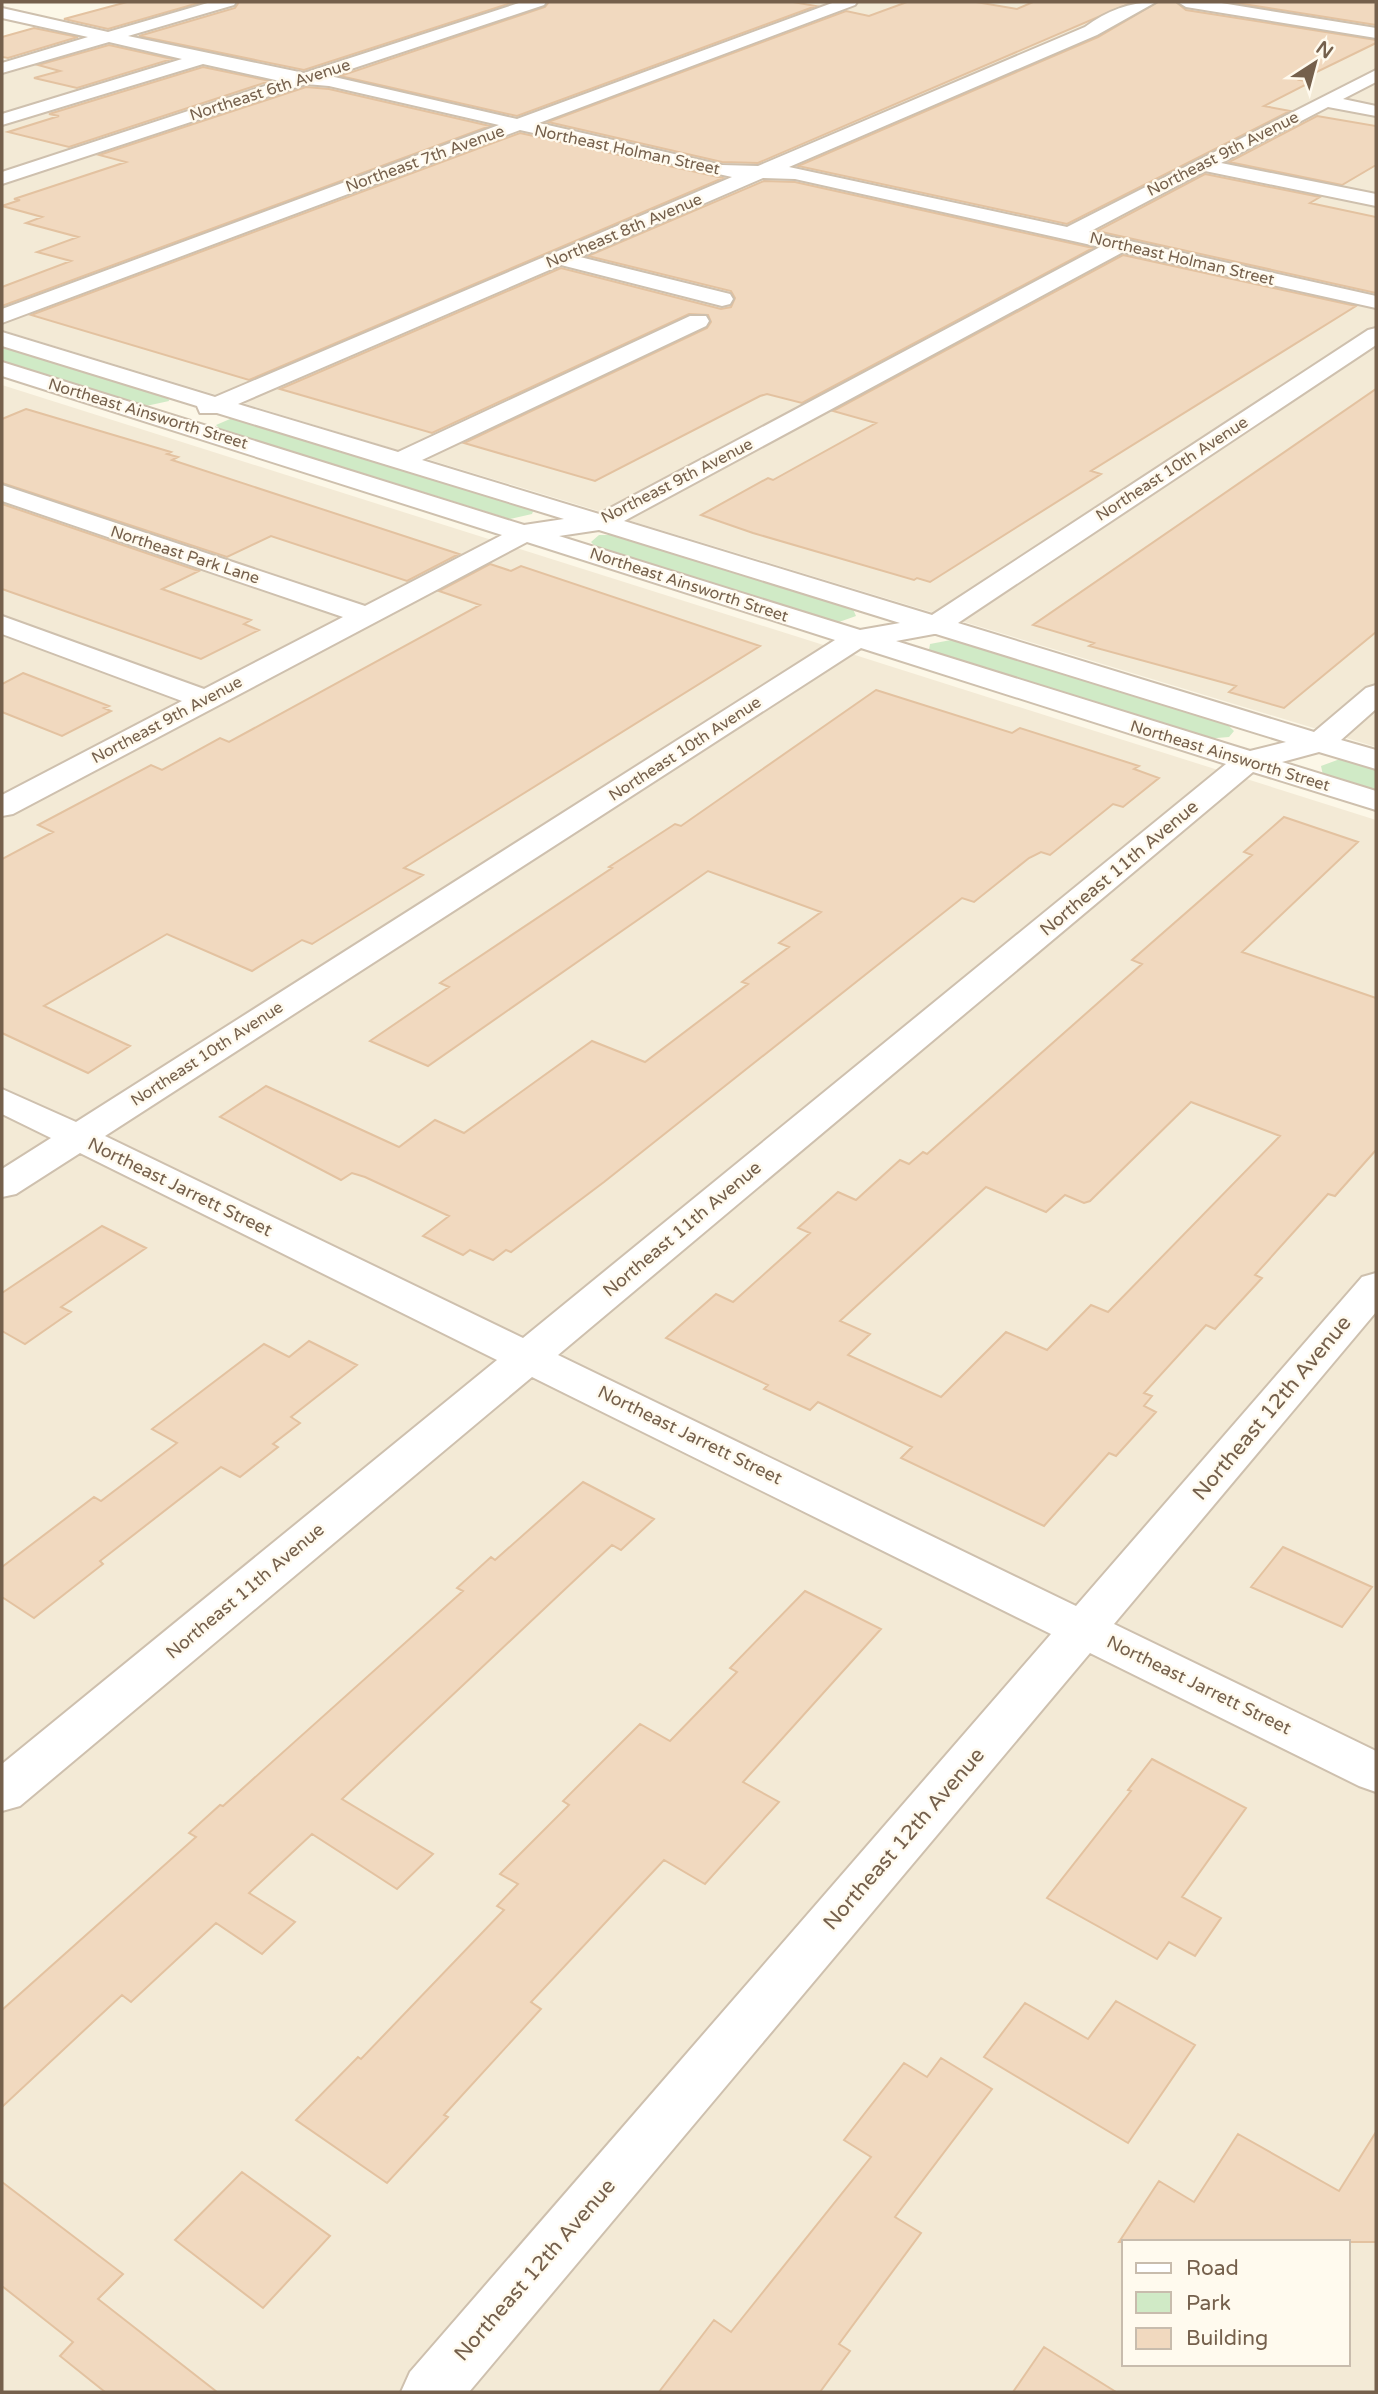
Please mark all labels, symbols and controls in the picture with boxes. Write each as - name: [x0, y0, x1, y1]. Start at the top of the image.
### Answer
- north arrow: [1280, 28, 1350, 98]
- text: N: [1312, 37, 1337, 63]
- street label: Northeast 6th Avenue: [187, 55, 353, 125]
- street label: Northeast 9th Avenue: [1144, 107, 1302, 201]
- street label: Northeast 7th Avenue: [343, 121, 507, 197]
- street label: Northeast Holman Street: [532, 121, 722, 179]
- street label: Northeast 8th Avenue: [543, 189, 705, 273]
- street label: Northeast Holman Street: [1088, 228, 1276, 290]
- street label: Northeast Ainsworth Street: [46, 374, 250, 454]
- street label: Northeast 10th Avenue: [1092, 412, 1252, 526]
- street label: Northeast 9th Avenue: [598, 434, 756, 528]
- street label: Northeast Park Lane: [108, 521, 262, 589]
- street label: Northeast Ainsworth Street: [587, 543, 791, 627]
- street label: Northeast 9th Avenue: [88, 672, 246, 768]
- street label: Northeast 10th Avenue: [605, 692, 765, 806]
- street label: Northeast Ainsworth Street: [1128, 716, 1332, 796]
- street label: Northeast 11th Avenue: [1035, 795, 1203, 941]
- street label: Northeast 10th Avenue: [127, 997, 287, 1111]
- street label: Northeast Jarrett Street: [84, 1133, 276, 1241]
- street label: Northeast 11th Avenue: [598, 1156, 766, 1302]
- street label: Northeast 12th Avenue: [1187, 1311, 1357, 1505]
- street label: Northeast Jarrett Street: [594, 1381, 786, 1489]
- street label: Northeast 11th Avenue: [161, 1518, 329, 1664]
- street label: Northeast Jarrett Street: [1103, 1631, 1295, 1739]
- street label: Northeast 12th Avenue: [818, 1743, 990, 1935]
- street label: Northeast 12th Avenue: [449, 2174, 621, 2366]
- legend: [1122, 2240, 1350, 2366]
- text: Road: [1186, 2256, 1239, 2281]
- text: Park: [1186, 2291, 1231, 2316]
- text: Building: [1186, 2326, 1268, 2351]

